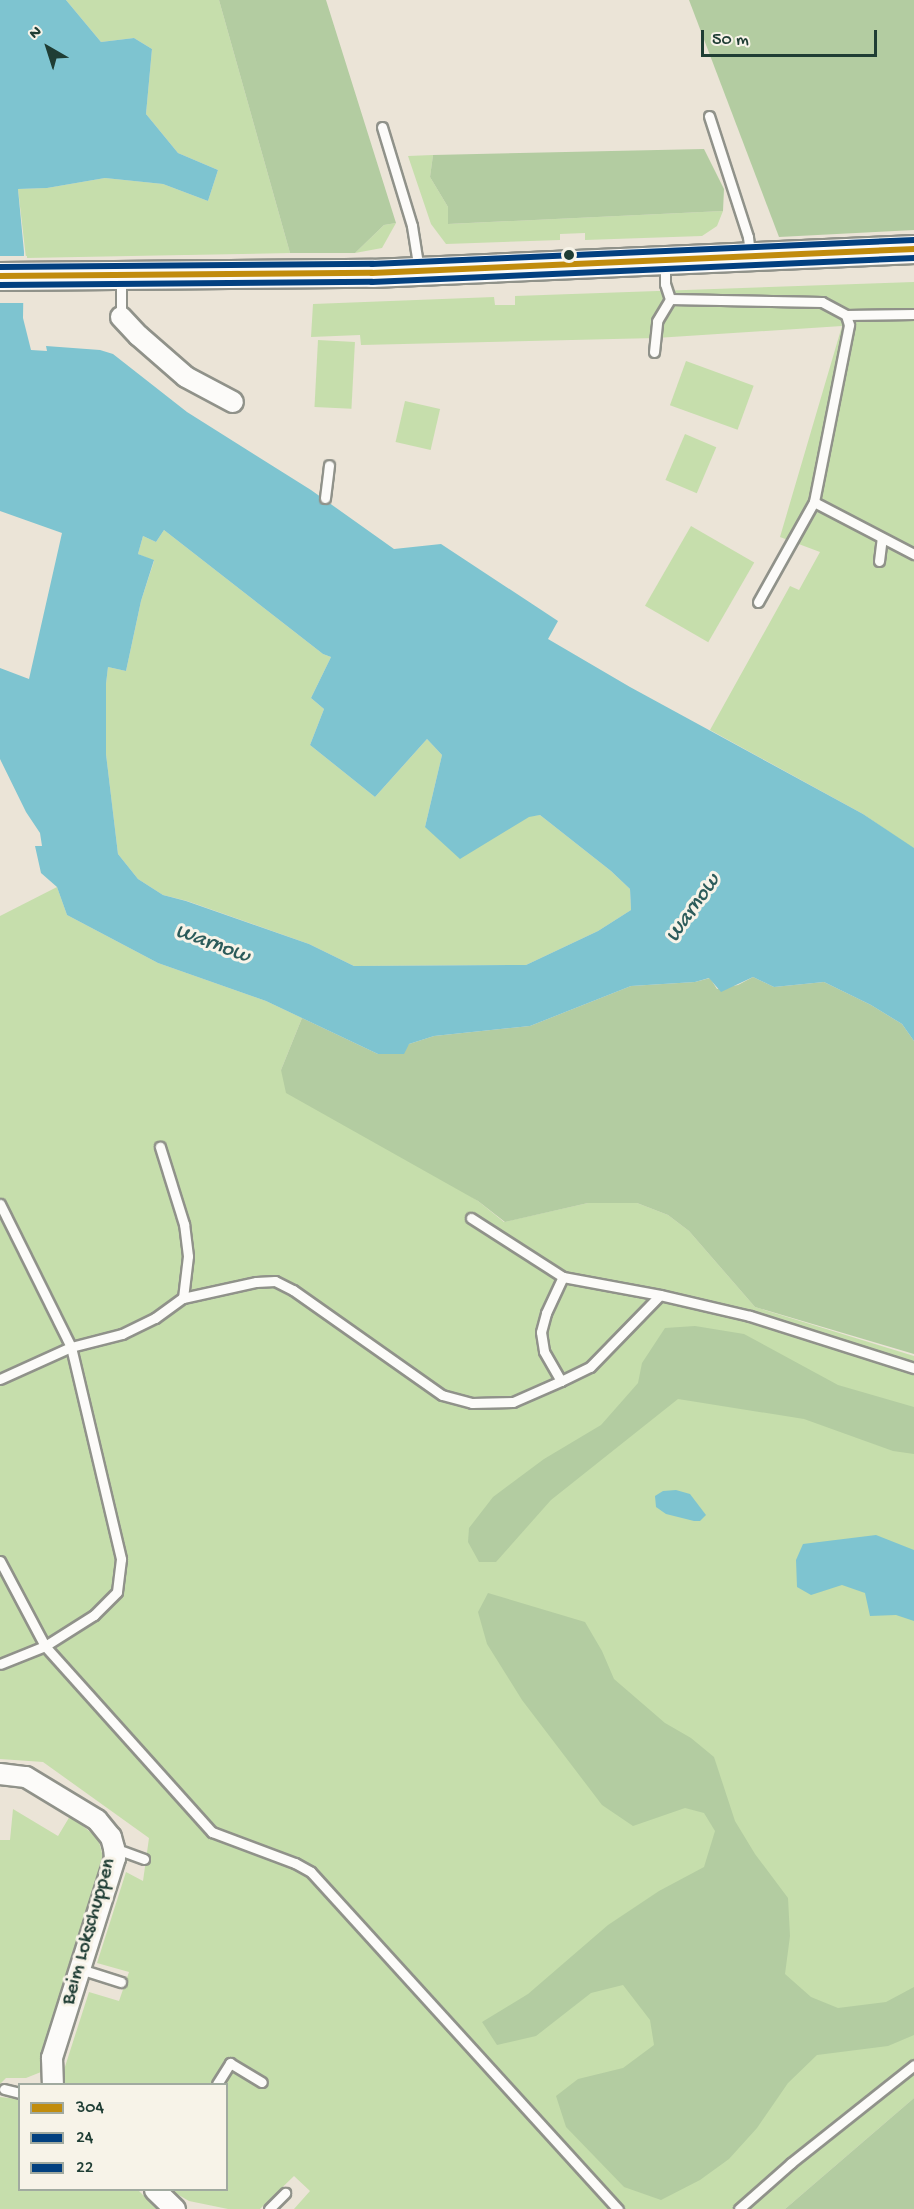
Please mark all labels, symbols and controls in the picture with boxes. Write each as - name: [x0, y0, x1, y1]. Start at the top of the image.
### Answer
- north arrow: [18, 18, 78, 78]
- scale bar: [704, 18, 880, 56]
- text: N: [26, 23, 46, 44]
- text: 50 m: [712, 30, 749, 51]
- unlabelled marker: [563, 249, 575, 261]
- water label: Warnow: [661, 870, 727, 948]
- water label: Warnow: [171, 919, 253, 971]
- street label: Beim Lokschuppen: [57, 1856, 123, 2008]
- legend: [18, 2083, 228, 2191]
- text: 304: [76, 2098, 104, 2119]
- text: 24: [76, 2128, 93, 2149]
- text: 22: [76, 2158, 94, 2179]

